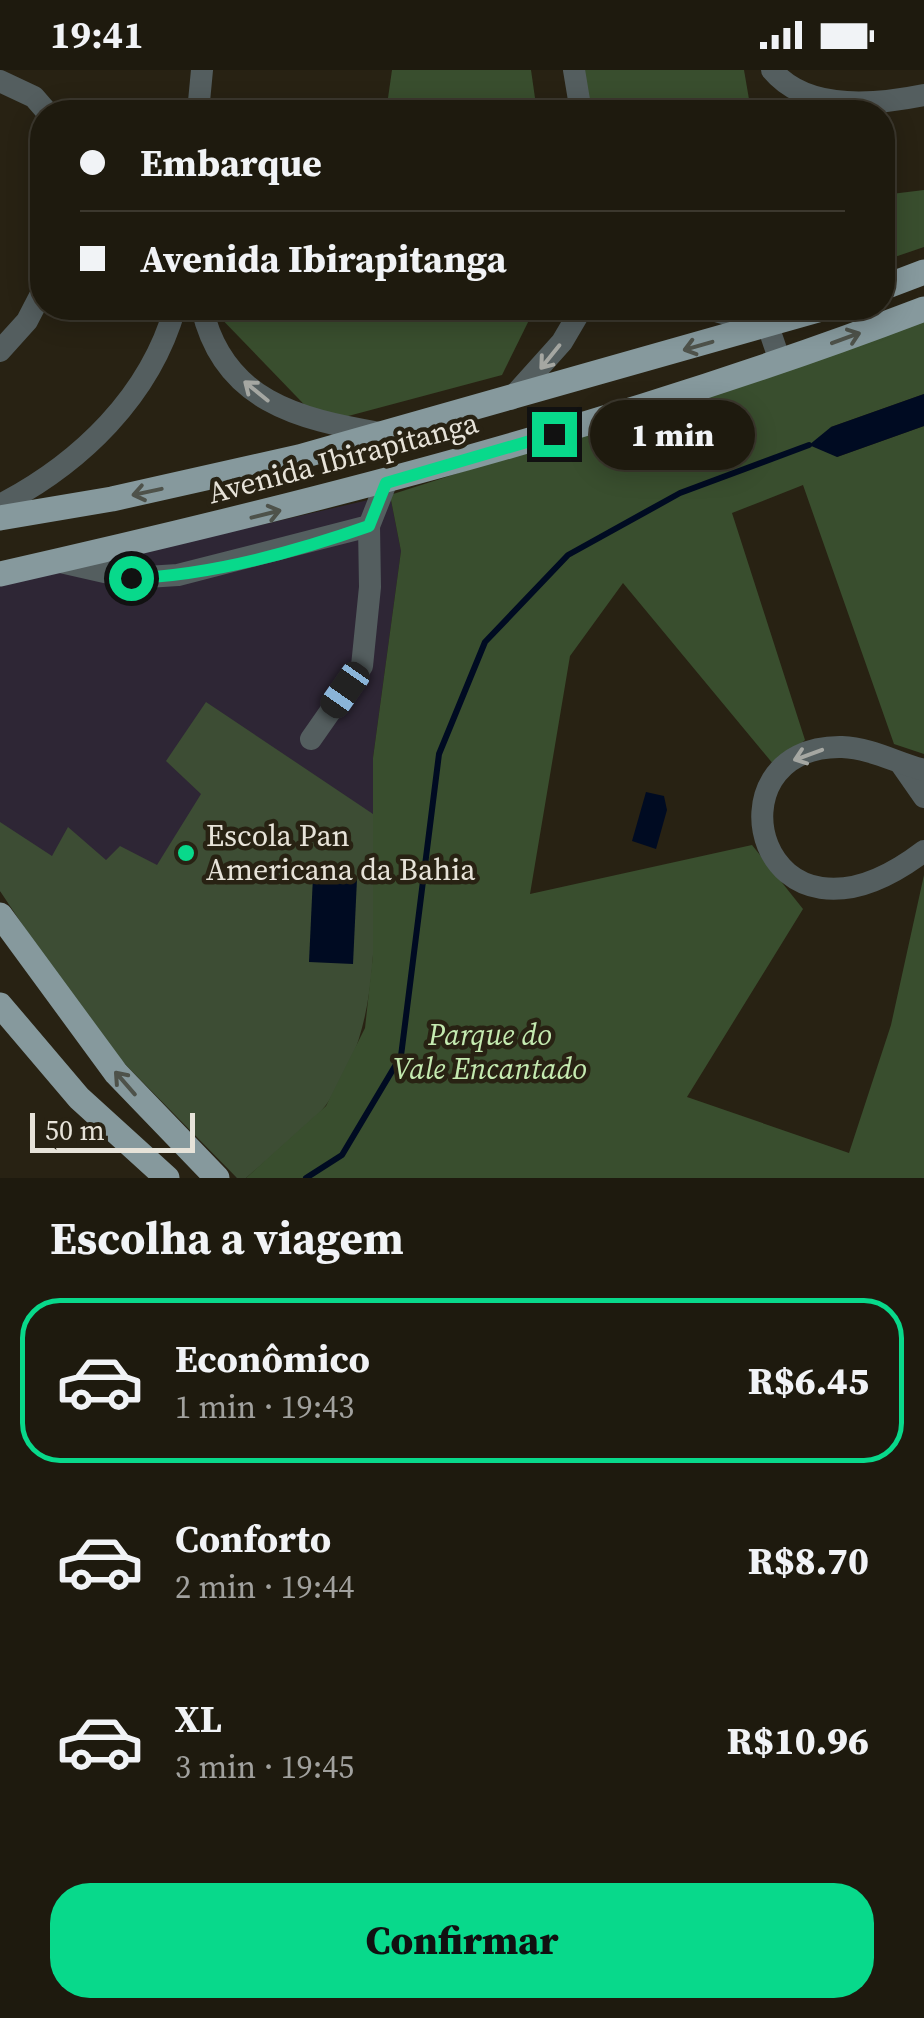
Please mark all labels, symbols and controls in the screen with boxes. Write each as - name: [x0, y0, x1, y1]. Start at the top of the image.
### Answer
- text: 19:41: [50, 9, 144, 61]
- text: Embarque: [140, 137, 322, 189]
- text: Avenida Ibirapitanga: [140, 233, 507, 285]
- one-way arrow: [830, 328, 861, 346]
- one-way arrow: [683, 338, 714, 356]
- one-way arrow: [539, 344, 561, 370]
- one-way arrow: [244, 381, 270, 403]
- callout: 1 min: [589, 399, 754, 469]
- street label: Avenida Ibirapitanga: [203, 402, 483, 513]
- route end: [532, 412, 577, 457]
- text: 1 min: [631, 413, 714, 457]
- one-way arrow: [132, 484, 164, 502]
- one-way arrow: [249, 504, 281, 522]
- route start: [109, 556, 154, 601]
- car: [316, 657, 374, 723]
- one-way arrow: [793, 748, 824, 766]
- place label: Escola Pan Americana da Bahia: [206, 815, 476, 890]
- marker: Escola Pan Americana da Bahia: [175, 842, 197, 864]
- park label: Parque do Vale Encantado: [393, 1014, 587, 1089]
- one-way arrow: [114, 1071, 137, 1096]
- scale bar: [30, 1108, 195, 1152]
- text: 50 m: [45, 1111, 105, 1149]
- text: Escolha a viagem: [50, 1207, 404, 1269]
- text: Econômico: [175, 1333, 370, 1385]
- icon: car: [55, 1336, 145, 1426]
- text: R$6.45: [748, 1355, 869, 1407]
- text: 1 min · 19:43: [175, 1385, 354, 1429]
- text: Conforto: [175, 1513, 331, 1565]
- icon: car: [55, 1516, 145, 1606]
- text: R$8.70: [748, 1535, 869, 1587]
- text: 2 min · 19:44: [175, 1565, 354, 1609]
- text: XL: [175, 1693, 222, 1745]
- icon: car: [55, 1696, 145, 1786]
- text: R$10.96: [727, 1715, 869, 1767]
- text: 3 min · 19:45: [175, 1745, 354, 1789]
- button: Confirmar: [50, 1883, 874, 1998]

